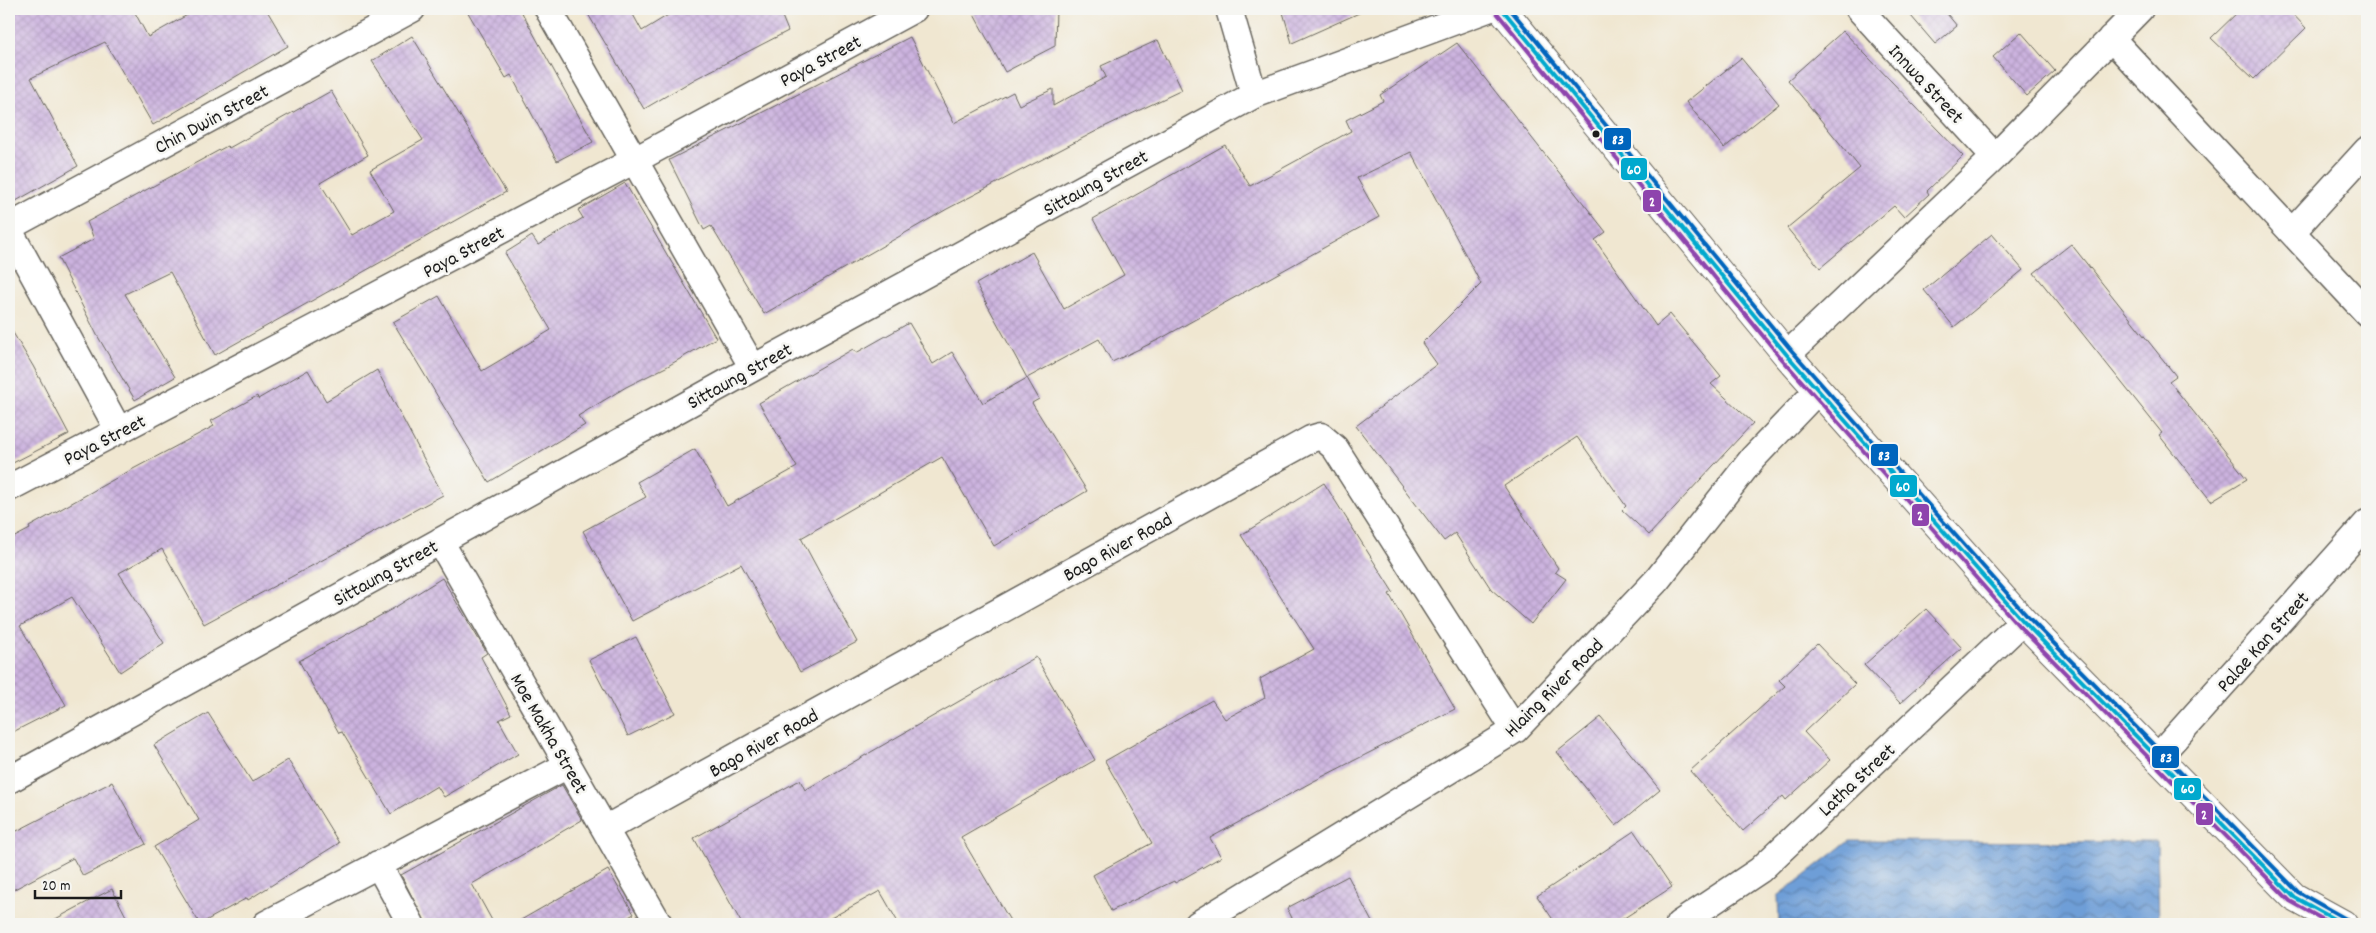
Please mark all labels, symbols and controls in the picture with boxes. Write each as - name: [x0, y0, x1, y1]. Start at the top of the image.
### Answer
- street label: Paya Street: [775, 29, 867, 96]
- street label: Innwa Street: [1880, 39, 1969, 131]
- street label: Chin Dwin Street: [150, 79, 275, 163]
- line badge: 83: [1603, 127, 1632, 151]
- unlabelled marker: [1591, 129, 1601, 139]
- text: 83: [1612, 131, 1624, 151]
- street label: Sittaung Street: [1039, 144, 1154, 225]
- line badge: 60: [1620, 157, 1648, 181]
- text: 60: [1627, 161, 1641, 181]
- line badge: 2: [1642, 189, 1662, 213]
- text: 2: [1649, 193, 1655, 213]
- street label: Paya Street: [418, 220, 510, 287]
- street label: Sittaung Street: [683, 337, 798, 418]
- street label: Paya Street: [59, 409, 151, 474]
- line badge: 83: [1870, 443, 1899, 467]
- text: 83: [1878, 447, 1890, 467]
- line badge: 60: [1889, 474, 1918, 498]
- text: 60: [1896, 478, 1910, 498]
- line badge: 2: [1911, 503, 1930, 527]
- street label: Bago River Road: [1059, 507, 1178, 590]
- text: 2: [1917, 507, 1923, 527]
- street label: Sittaung Street: [329, 534, 444, 615]
- street label: Palae Kan Street: [2211, 586, 2317, 700]
- street label: Hlaing River Road: [1499, 633, 1611, 745]
- street label: Moe Makha Street: [502, 669, 593, 800]
- street label: Bago River Road: [705, 703, 824, 786]
- street label: Latha Street: [1813, 738, 1903, 824]
- line badge: 83: [2151, 745, 2180, 769]
- text: 83: [2160, 749, 2172, 769]
- line badge: 60: [2173, 777, 2202, 801]
- text: 60: [2181, 780, 2195, 800]
- line badge: 2: [2195, 802, 2214, 826]
- text: 2: [2201, 806, 2207, 826]
- scale bar: [35, 868, 121, 900]
- text: 20 m: [42, 876, 70, 898]

